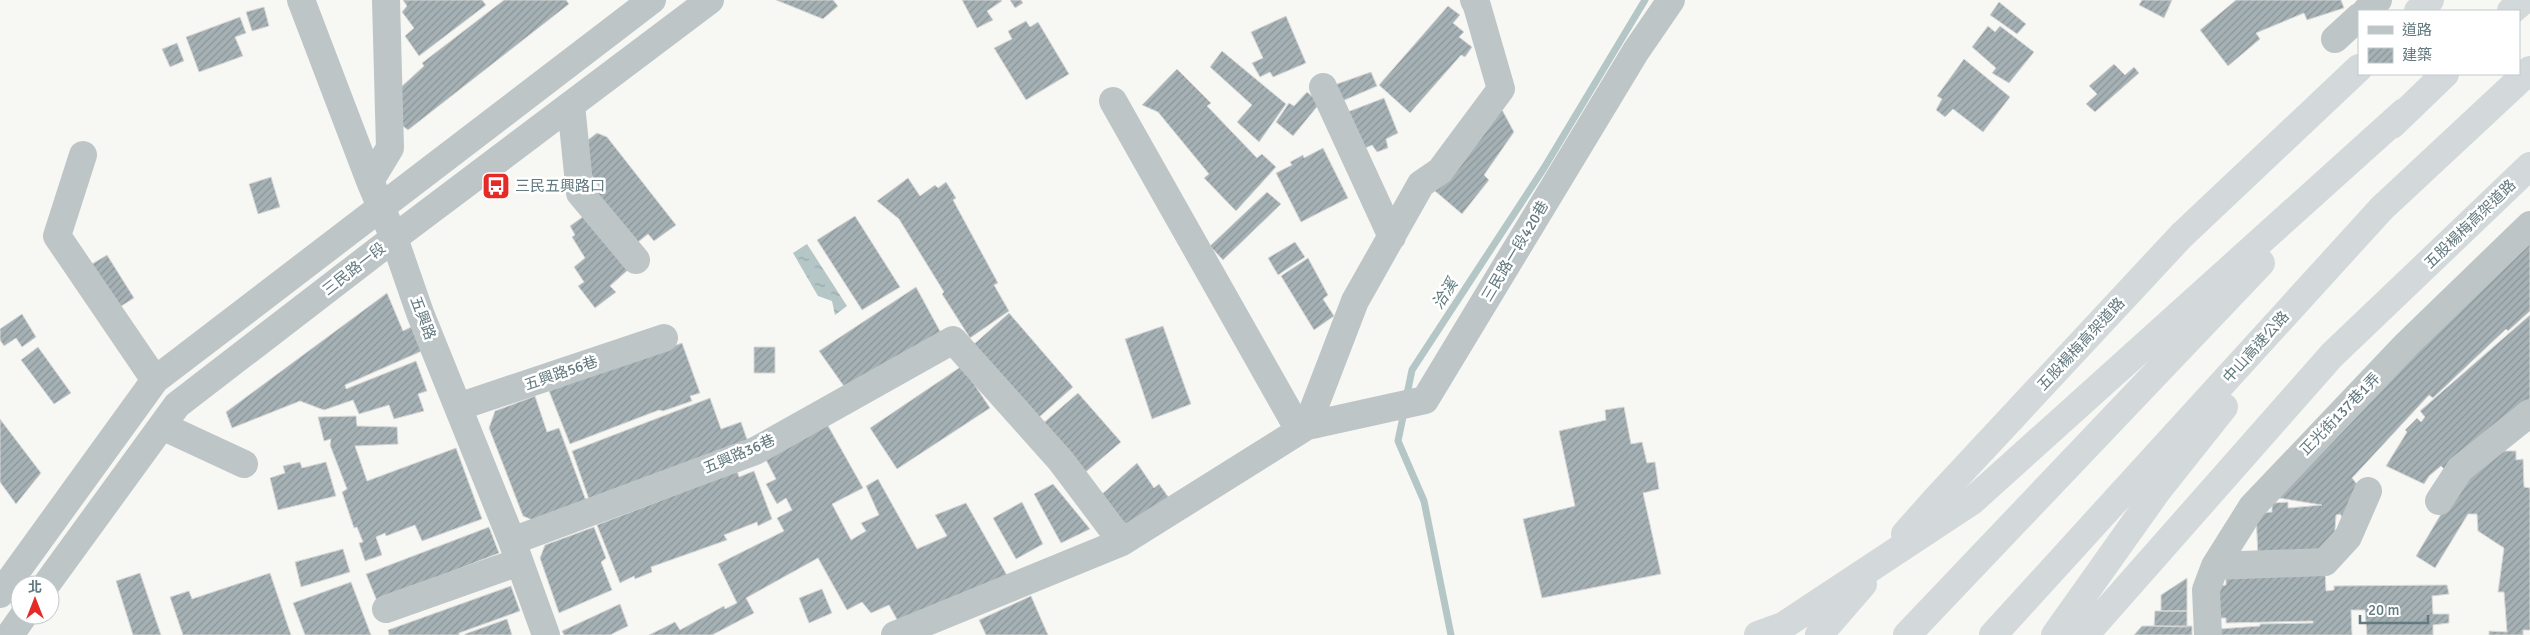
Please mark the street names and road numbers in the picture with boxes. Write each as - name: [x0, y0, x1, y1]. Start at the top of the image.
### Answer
- street label: 五股楊梅高架道路: [2421, 176, 2519, 272]
- street label: 三民路一段420巷: [1478, 197, 1552, 305]
- street label: 三民路一段: [319, 239, 389, 299]
- street label: 五興路: [407, 294, 439, 342]
- street label: 五股楊梅高架道路: [2033, 294, 2129, 394]
- street label: 中山高速公路: [2219, 308, 2293, 386]
- street label: 五興路56巷: [522, 352, 600, 394]
- street label: 正光街137巷1弄: [2296, 369, 2384, 459]
- street label: 五興路36巷: [700, 431, 778, 477]

